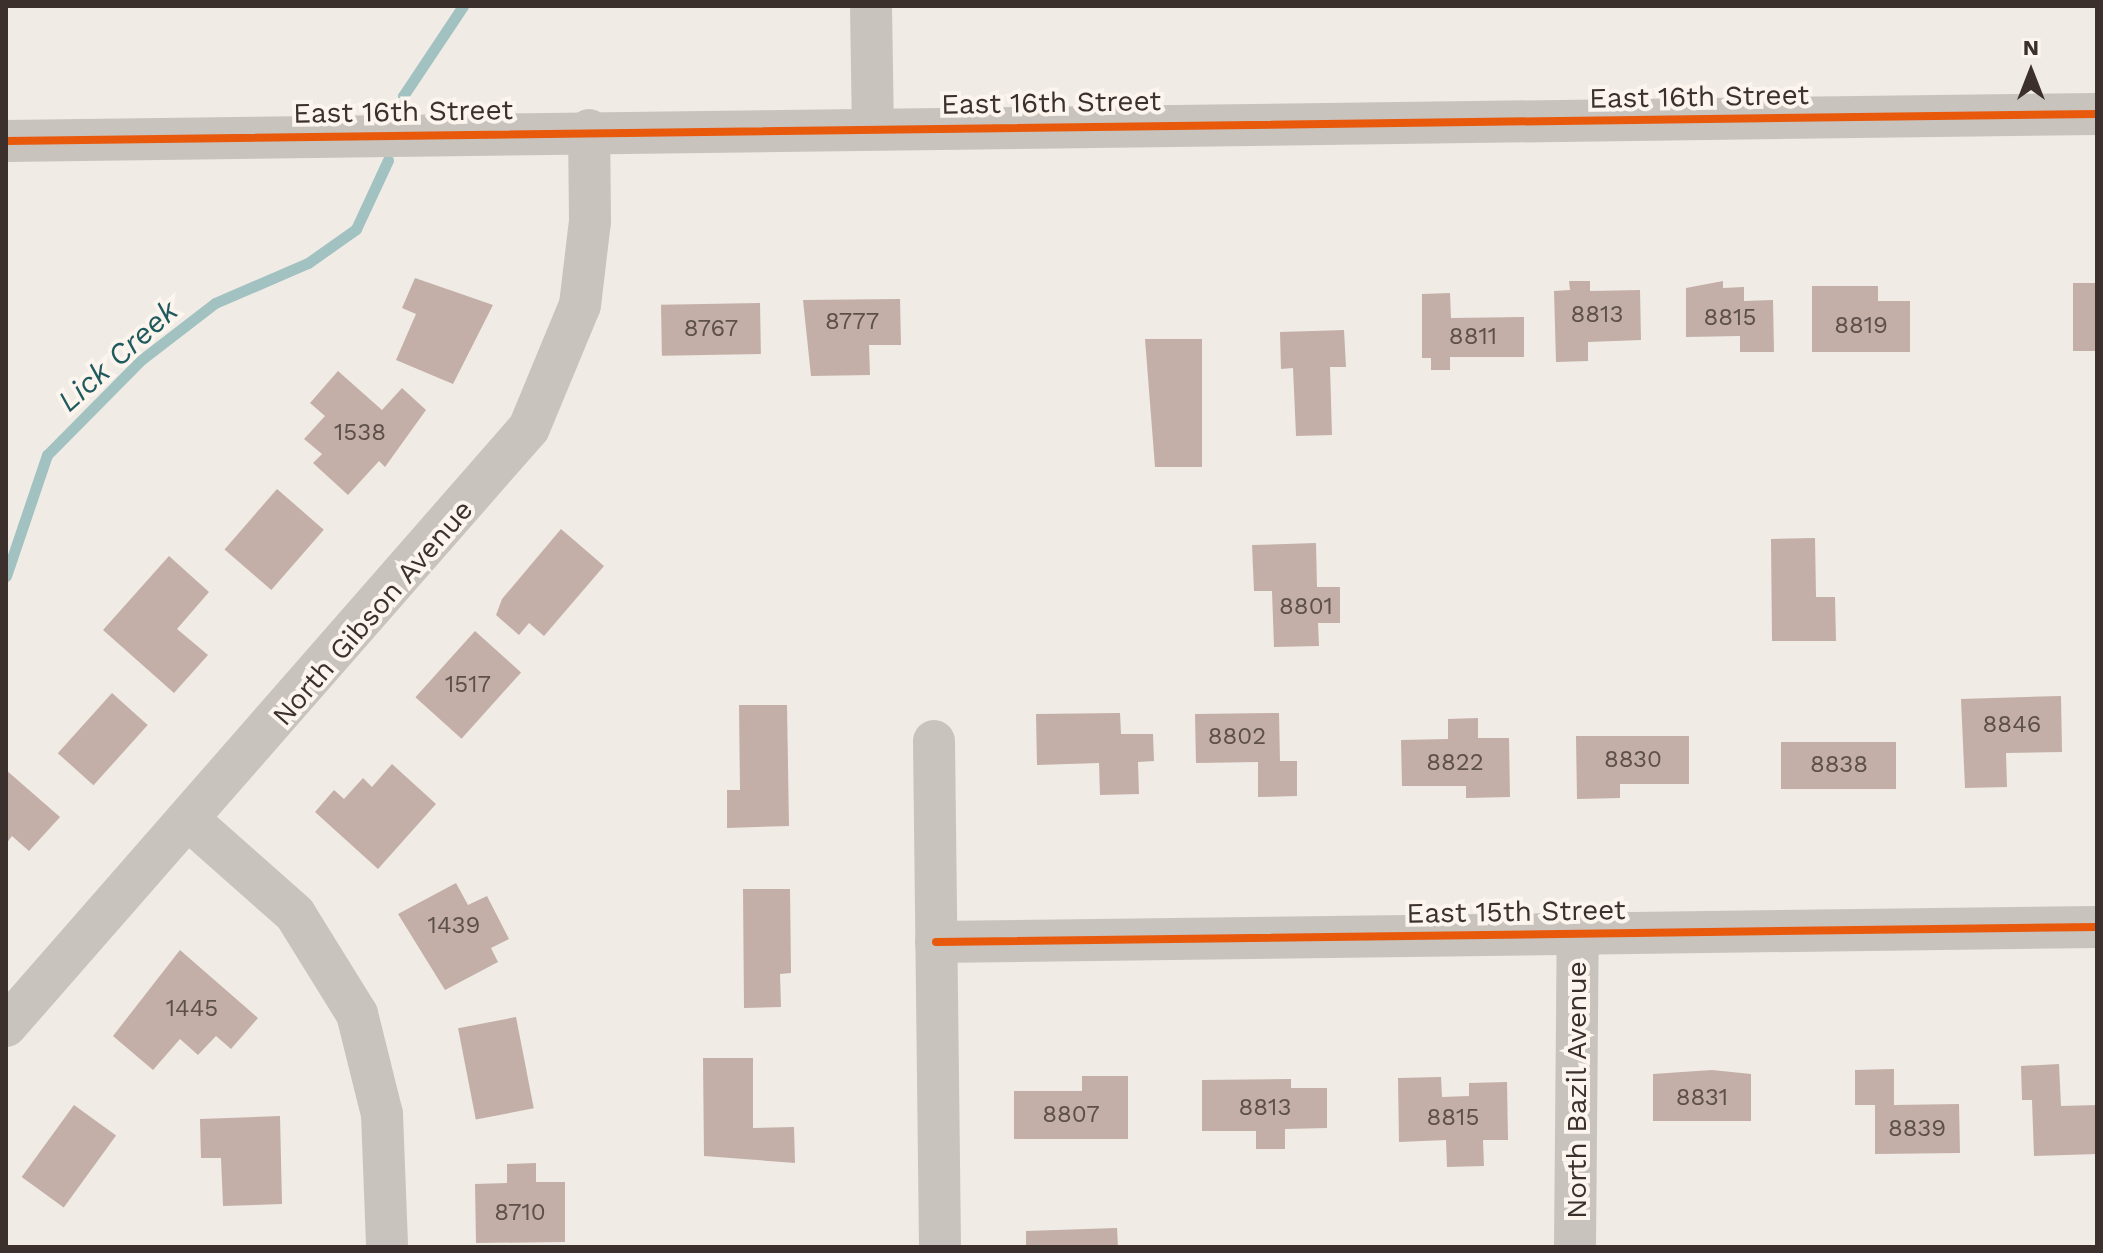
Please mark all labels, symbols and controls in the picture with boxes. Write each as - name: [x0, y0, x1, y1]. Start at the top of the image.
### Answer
- north arrow: [1991, 32, 2071, 112]
- text: N: [2023, 35, 2039, 60]
- street label: East 16th Street: [1588, 78, 1810, 116]
- street label: East 16th Street: [940, 84, 1162, 122]
- street label: East 16th Street: [292, 93, 514, 131]
- water label: Lick Creek: [50, 293, 186, 419]
- house number: 8813: [1571, 301, 1623, 329]
- house number: 8815: [1704, 304, 1756, 332]
- house number: 8777: [825, 308, 879, 336]
- house number: 8819: [1834, 312, 1888, 340]
- house number: 8767: [684, 315, 738, 343]
- house number: 8811: [1449, 323, 1497, 351]
- house number: 1538: [334, 419, 386, 447]
- street label: North Gibson Avenue: [265, 493, 481, 733]
- house number: 8801: [1279, 593, 1333, 621]
- house number: 1517: [445, 671, 491, 699]
- house number: 8846: [1983, 711, 2041, 739]
- house number: 8802: [1208, 723, 1266, 751]
- house number: 8830: [1604, 746, 1662, 774]
- house number: 8822: [1426, 749, 1484, 777]
- house number: 8838: [1810, 751, 1868, 779]
- street label: East 15th Street: [1406, 893, 1626, 931]
- house number: 1439: [428, 912, 480, 940]
- street label: North Bazil Avenue: [1560, 960, 1594, 1220]
- house number: 1445: [166, 995, 218, 1023]
- house number: 8831: [1676, 1084, 1728, 1112]
- house number: 8813: [1239, 1094, 1291, 1122]
- house number: 8807: [1042, 1101, 1100, 1129]
- house number: 8815: [1427, 1104, 1479, 1132]
- house number: 8839: [1888, 1115, 1946, 1143]
- house number: 8710: [494, 1199, 546, 1227]

